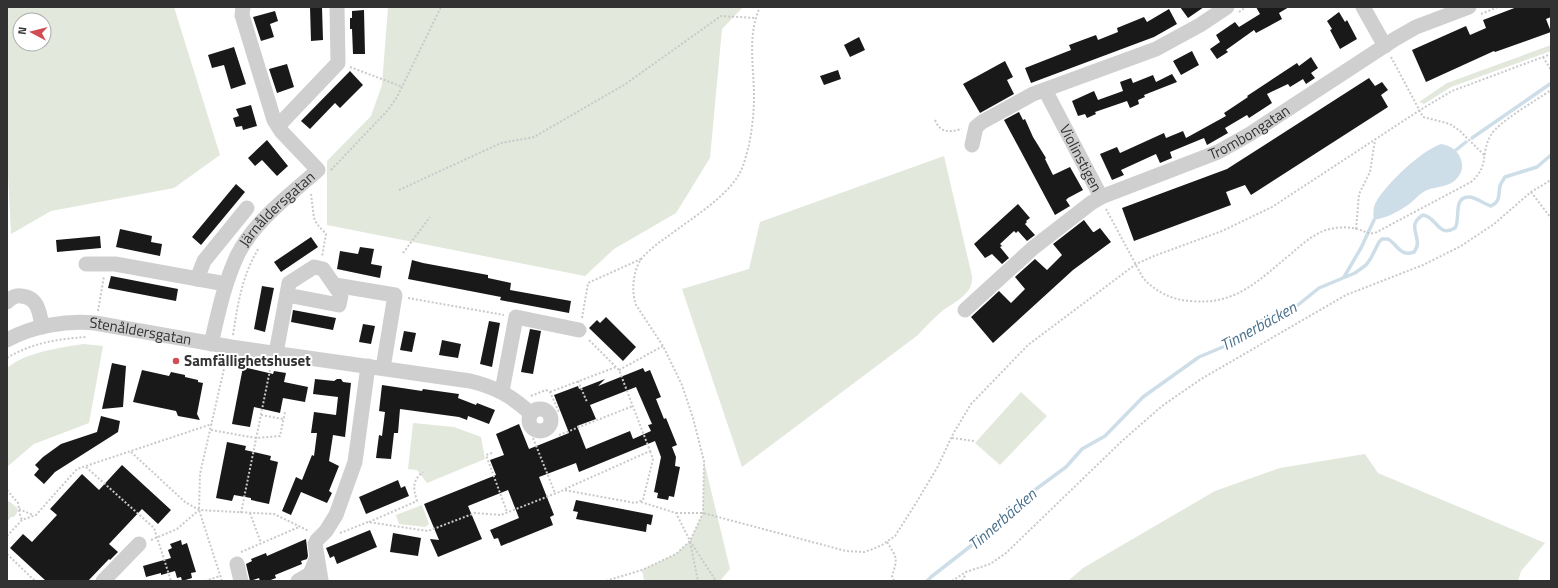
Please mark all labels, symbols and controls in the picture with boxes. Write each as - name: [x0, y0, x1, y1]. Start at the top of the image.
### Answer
- north arrow: [12, 12, 52, 52]
- text: N: [14, 26, 30, 36]
- street label: Trombongatan: [1205, 99, 1294, 166]
- street label: Violinstigen: [1054, 120, 1108, 196]
- street label: Järnåldersgatan: [233, 165, 320, 251]
- water label: Tinnerbäcken: [1215, 295, 1301, 357]
- street label: Stenåldersgatan: [88, 311, 194, 351]
- place label: Samfällighetshuset: [184, 349, 311, 372]
- marker: Samfällighetshuset: [171, 356, 181, 366]
- water label: Tinnerbäcken: [962, 482, 1042, 556]

